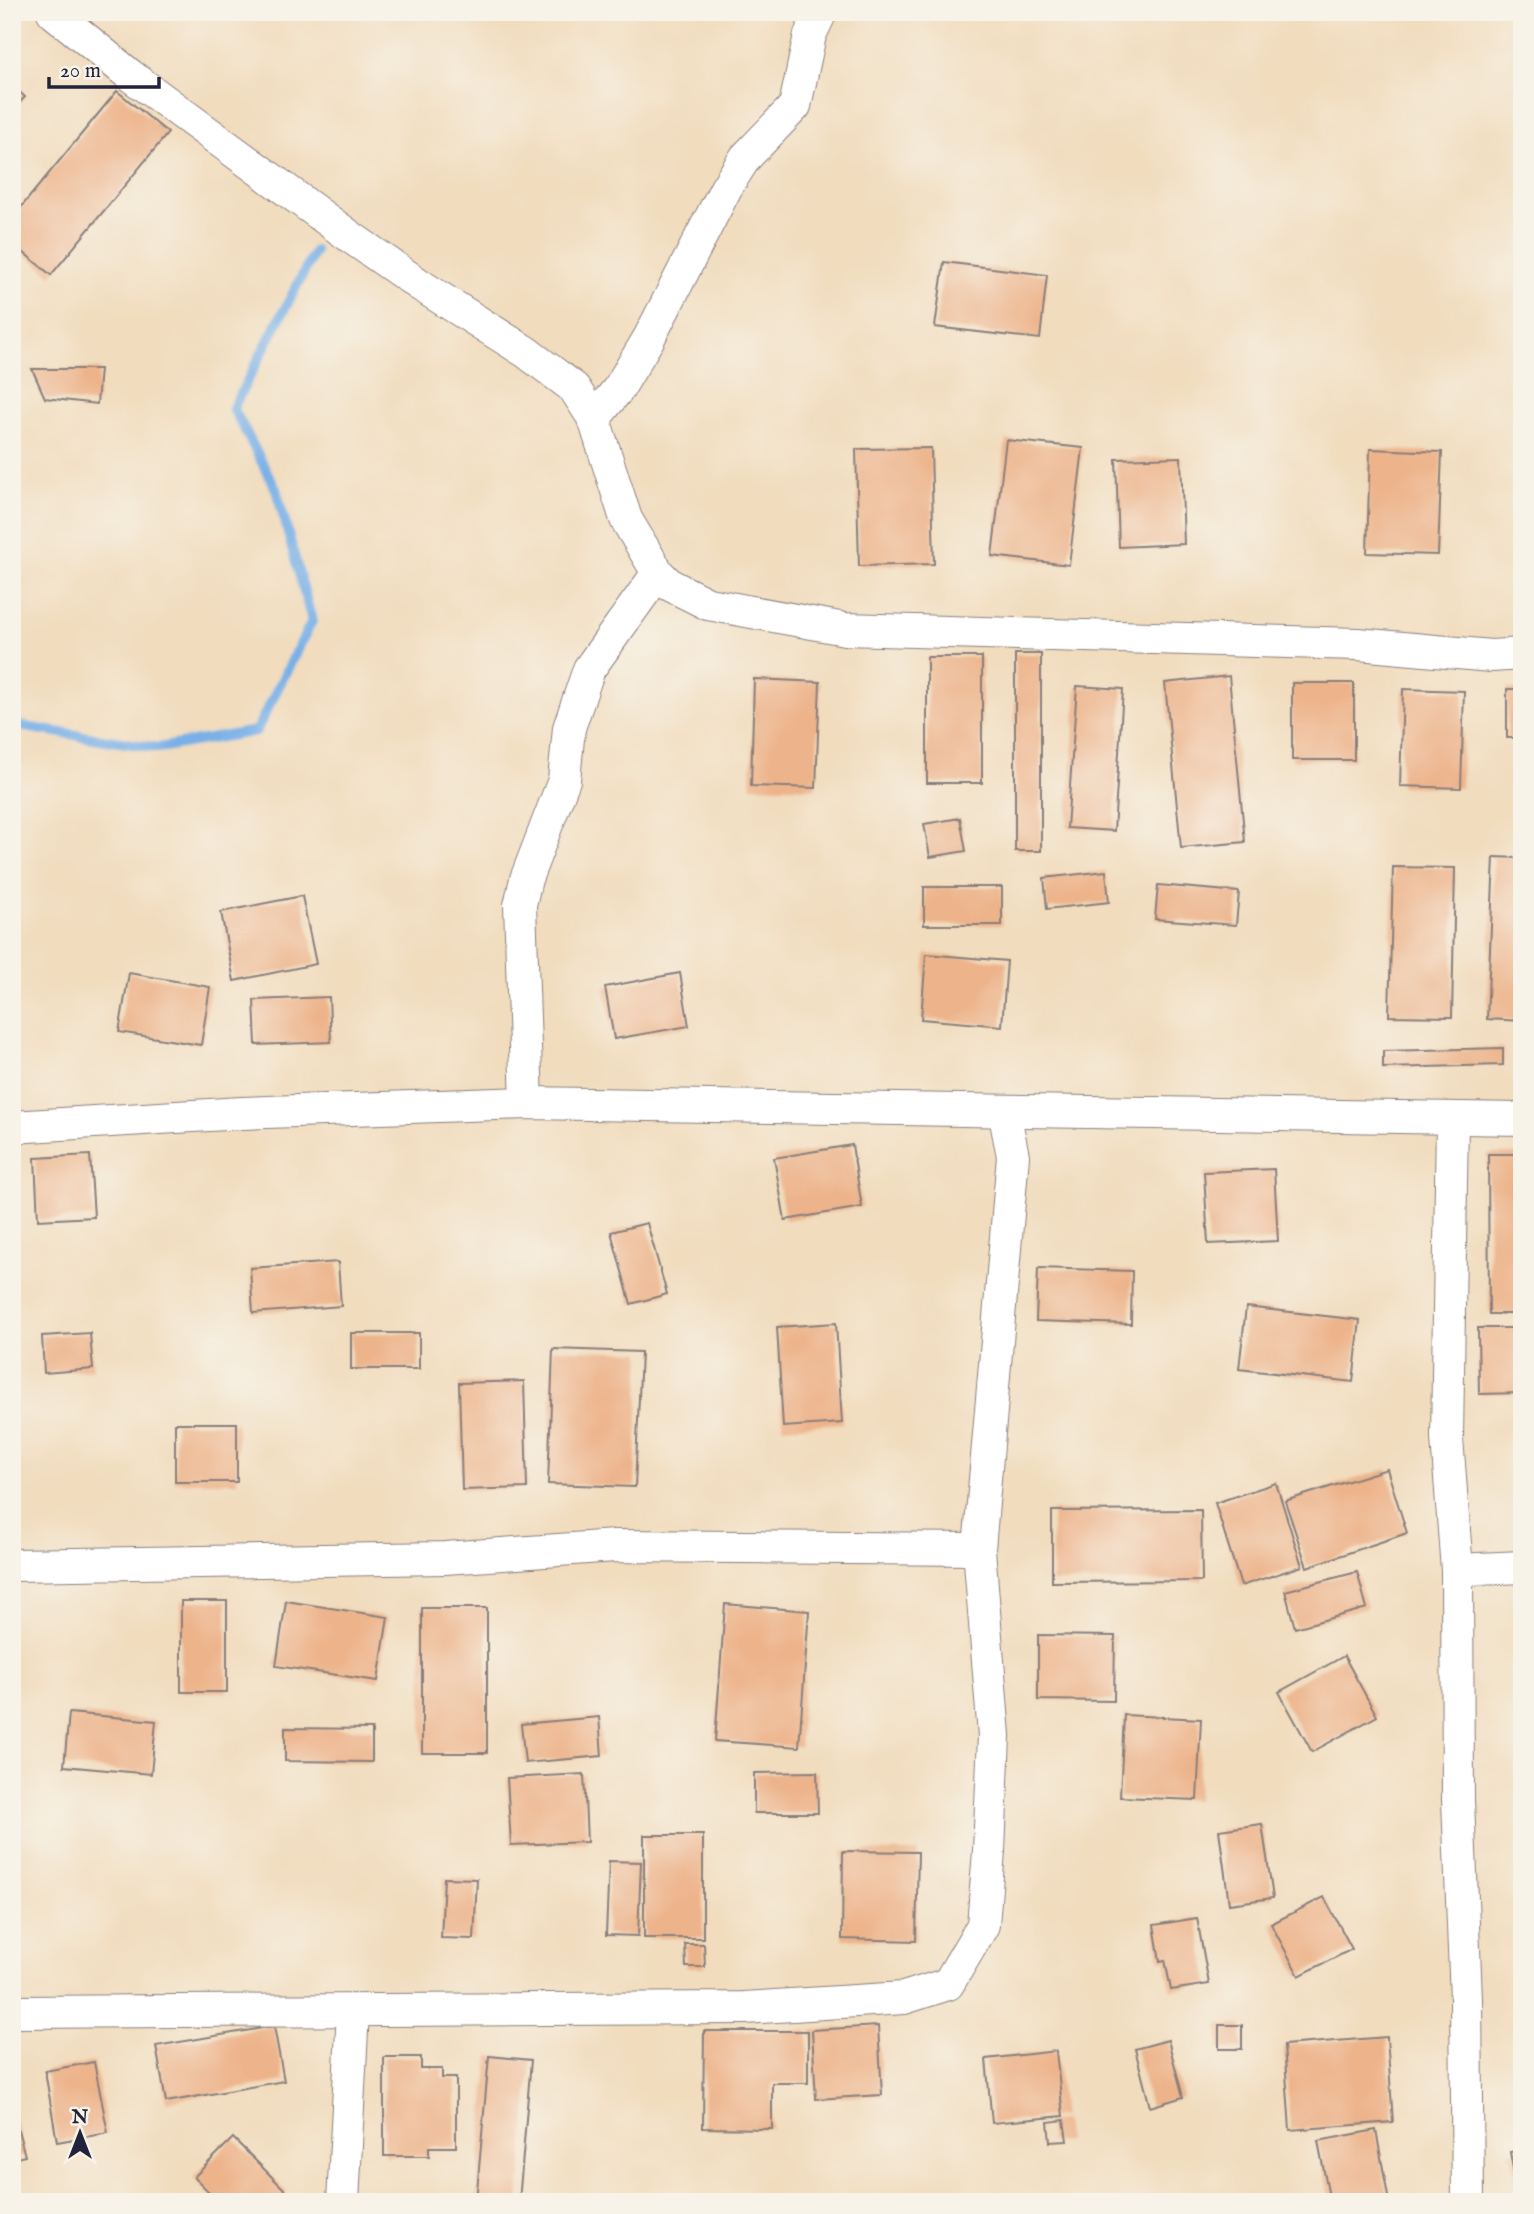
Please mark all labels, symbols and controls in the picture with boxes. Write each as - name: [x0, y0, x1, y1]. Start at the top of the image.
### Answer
- scale bar: [49, 46, 159, 90]
- text: 20 m: [60, 58, 101, 85]
- north arrow: [46, 2098, 116, 2168]
- text: N: [71, 2106, 89, 2130]

